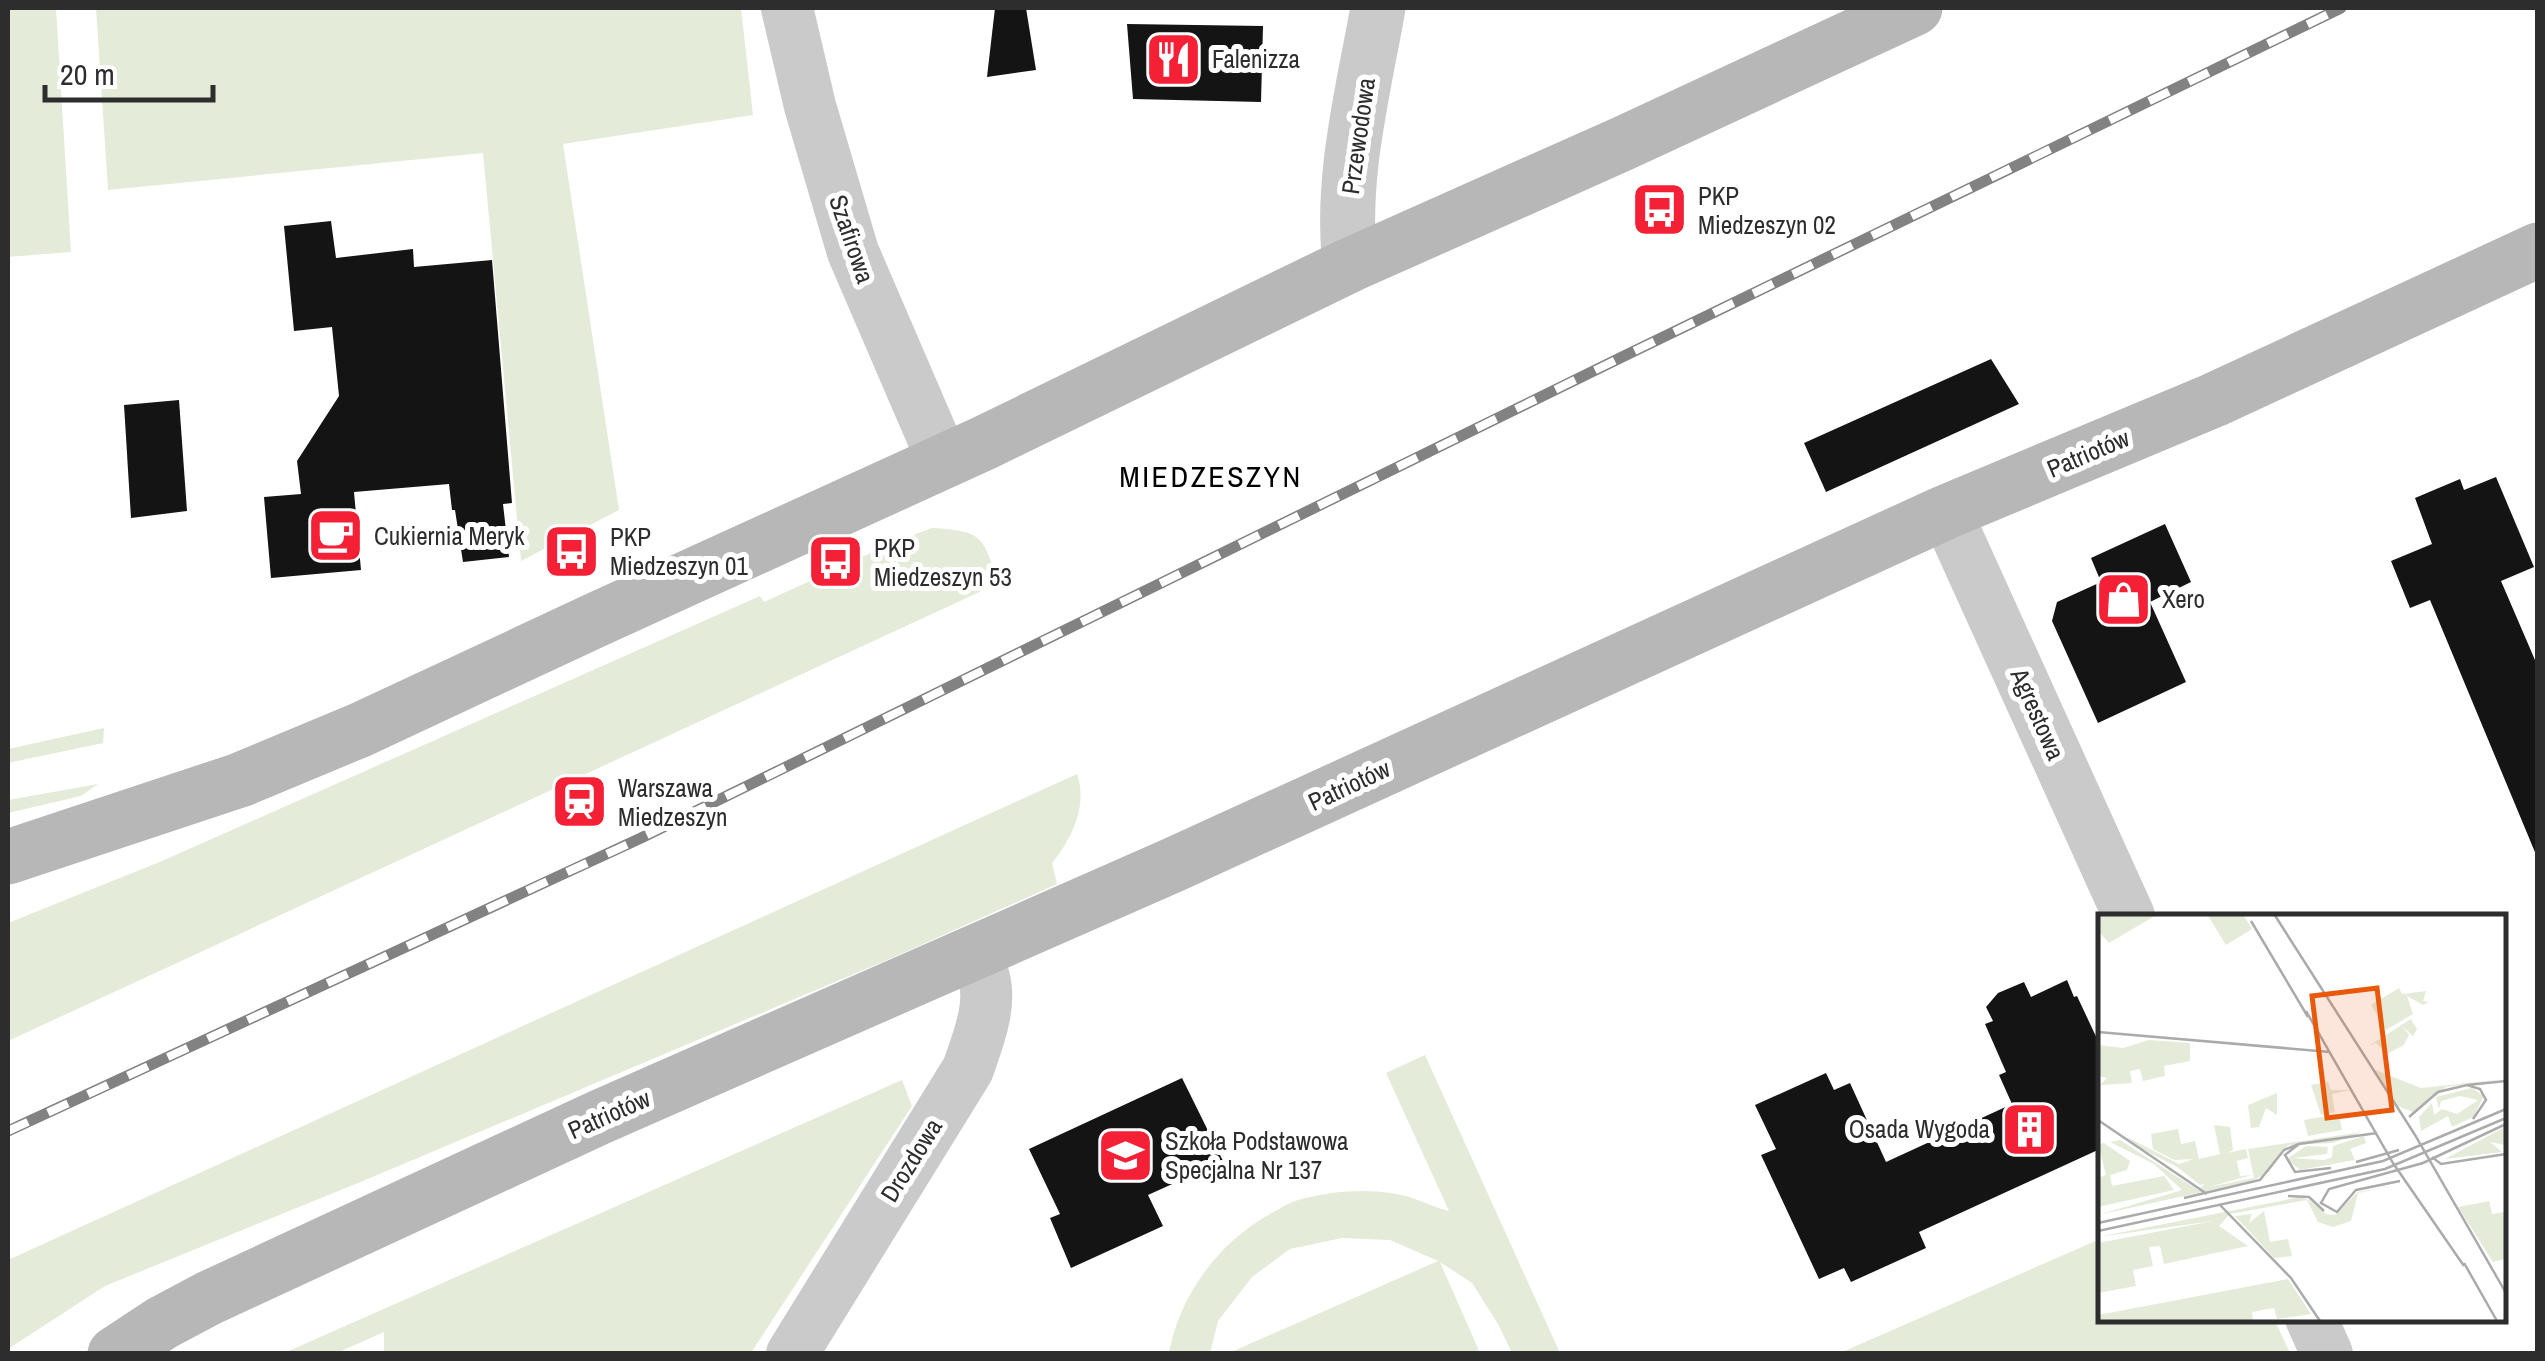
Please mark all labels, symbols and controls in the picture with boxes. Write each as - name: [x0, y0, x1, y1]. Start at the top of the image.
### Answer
- restaurant icon: Falenizza: [1143, 29, 1203, 89]
- scale bar: [45, 40, 212, 102]
- place label: Falenizza: [1212, 42, 1300, 76]
- text: 20 m: [60, 54, 115, 94]
- street label: Przewodowa: [1333, 75, 1383, 196]
- place label: PKP Miedzeszyn 02: [1698, 179, 1836, 242]
- bus stop icon: PKP Miedzeszyn 02: [1629, 180, 1689, 240]
- street label: Szafirowa: [821, 190, 883, 288]
- street label: Patriotów: [2041, 420, 2135, 486]
- district label: MIEDZESZYN: [1119, 456, 1303, 496]
- cafe icon: Cukiernia Meryk: [305, 506, 365, 566]
- place label: Cukiernia Meryk: [374, 519, 525, 553]
- place label: PKP Miedzeszyn 01: [610, 520, 748, 583]
- bus stop icon: PKP Miedzeszyn 01: [541, 521, 601, 581]
- place label: PKP Miedzeszyn 53: [874, 531, 1012, 594]
- bus stop icon: PKP Miedzeszyn 53: [805, 532, 865, 592]
- shop icon: Xero: [2093, 569, 2153, 629]
- place label: Xero: [2162, 582, 2205, 616]
- street label: Agrestowa: [2002, 662, 2073, 766]
- street label: Patriotów: [1303, 751, 1396, 819]
- place label: Warszawa Miedzeszyn: [618, 771, 727, 834]
- station icon: Warszawa Miedzeszyn: [549, 772, 609, 832]
- inset map: [2098, 914, 2505, 1321]
- street label: Patriotów: [563, 1081, 656, 1147]
- building icon: Osada Wygoda: [1999, 1099, 2059, 1159]
- street label: Drozdowa: [872, 1111, 950, 1208]
- place label: Osada Wygoda: [1849, 1112, 1991, 1146]
- place label: Szkoła Podstawowa Specjalna Nr 137: [1165, 1124, 1349, 1187]
- school or university icon: Szkoła Podstawowa Specjalna Nr 137: [1096, 1125, 1156, 1185]

